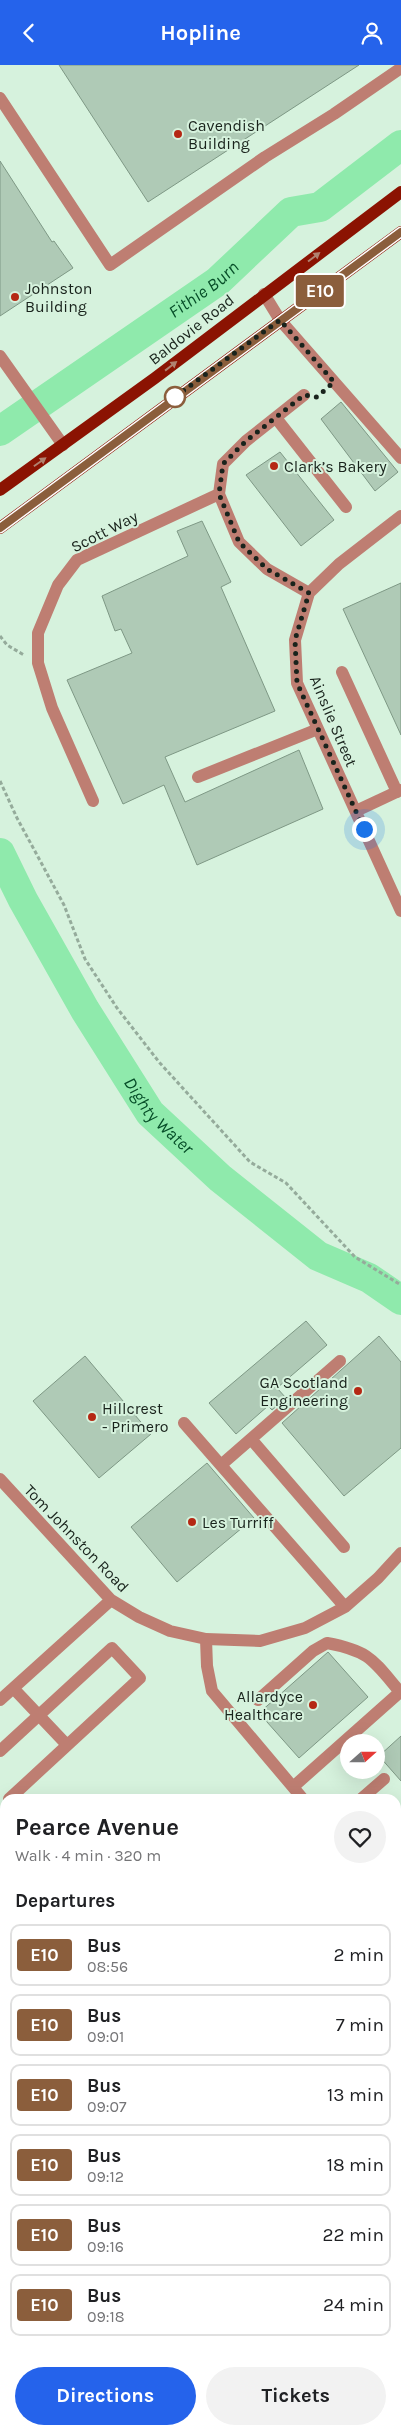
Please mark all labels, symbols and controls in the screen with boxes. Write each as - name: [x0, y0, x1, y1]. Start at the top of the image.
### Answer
- icon: back: [15, 19, 43, 47]
- icon: person: [358, 19, 386, 47]
- text: Hopline: [160, 20, 241, 46]
- place label: Cavendish Building: [188, 116, 265, 153]
- marker: Cavendish Building: [172, 128, 184, 140]
- one-way arrow: [307, 251, 320, 262]
- water label: Fithie Burn: [164, 256, 243, 323]
- line badge: E10: [291, 275, 349, 307]
- place label: Johnston Building: [25, 279, 92, 316]
- text: E10: [306, 280, 334, 302]
- street label: Baldovie Road: [145, 290, 238, 369]
- marker: Johnston Building: [9, 291, 21, 303]
- one-way arrow: [164, 360, 177, 371]
- unlabelled marker: [164, 386, 186, 408]
- one-way arrow: [33, 457, 47, 467]
- place label: Clark’s Bakery: [284, 457, 387, 476]
- marker: Clark’s Bakery: [268, 460, 280, 472]
- street label: Scott Way: [68, 506, 141, 556]
- street label: Ainslie Street: [306, 673, 361, 770]
- your location: [352, 817, 377, 842]
- water label: Dighty Water: [119, 1073, 199, 1159]
- place label: GA Scotland Engineering: [260, 1373, 348, 1410]
- marker: GA Scotland Engineering: [352, 1385, 364, 1397]
- place label: Hillcrest - Primero: [102, 1399, 169, 1436]
- marker: Hillcrest - Primero: [86, 1411, 98, 1423]
- street label: Tom Johnston Road: [20, 1481, 133, 1596]
- place label: Les Turriff: [202, 1513, 274, 1532]
- marker: Les Turriff: [186, 1516, 198, 1528]
- place label: Allardyce Healthcare: [224, 1687, 303, 1724]
- marker: Allardyce Healthcare: [307, 1699, 319, 1711]
- north arrow: [340, 1734, 385, 1779]
- map controls: [340, 1734, 385, 1779]
- button: heart: [334, 1811, 386, 1863]
- text: Pearce Avenue: [15, 1813, 179, 1841]
- text: Walk · 4 min · 320 m: [15, 1846, 161, 1865]
- text: Departures: [15, 1890, 115, 1912]
- text: Bus: [87, 1935, 121, 1957]
- text: E10: [30, 1944, 59, 1966]
- text: 2 min: [334, 1944, 384, 1966]
- text: 08:56: [87, 1957, 128, 1976]
- text: Bus: [87, 2005, 121, 2027]
- text: E10: [30, 2014, 59, 2036]
- text: 7 min: [336, 2014, 384, 2036]
- text: 09:01: [87, 2027, 124, 2046]
- text: Bus: [87, 2075, 121, 2097]
- text: E10: [30, 2084, 59, 2106]
- text: 13 min: [327, 2084, 384, 2106]
- text: 09:07: [87, 2097, 126, 2116]
- text: Bus: [87, 2145, 121, 2167]
- text: E10: [30, 2154, 59, 2176]
- text: 18 min: [327, 2154, 384, 2176]
- text: 09:12: [87, 2167, 124, 2186]
- text: Bus: [87, 2215, 121, 2237]
- text: E10: [30, 2224, 59, 2246]
- text: 22 min: [323, 2224, 384, 2246]
- text: 09:16: [87, 2237, 124, 2256]
- text: Bus: [87, 2285, 121, 2307]
- text: E10: [30, 2294, 59, 2316]
- text: 24 min: [323, 2294, 384, 2316]
- text: 09:18: [87, 2307, 125, 2326]
- button: Directions: [15, 2367, 196, 2425]
- button: Tickets: [206, 2367, 386, 2425]

